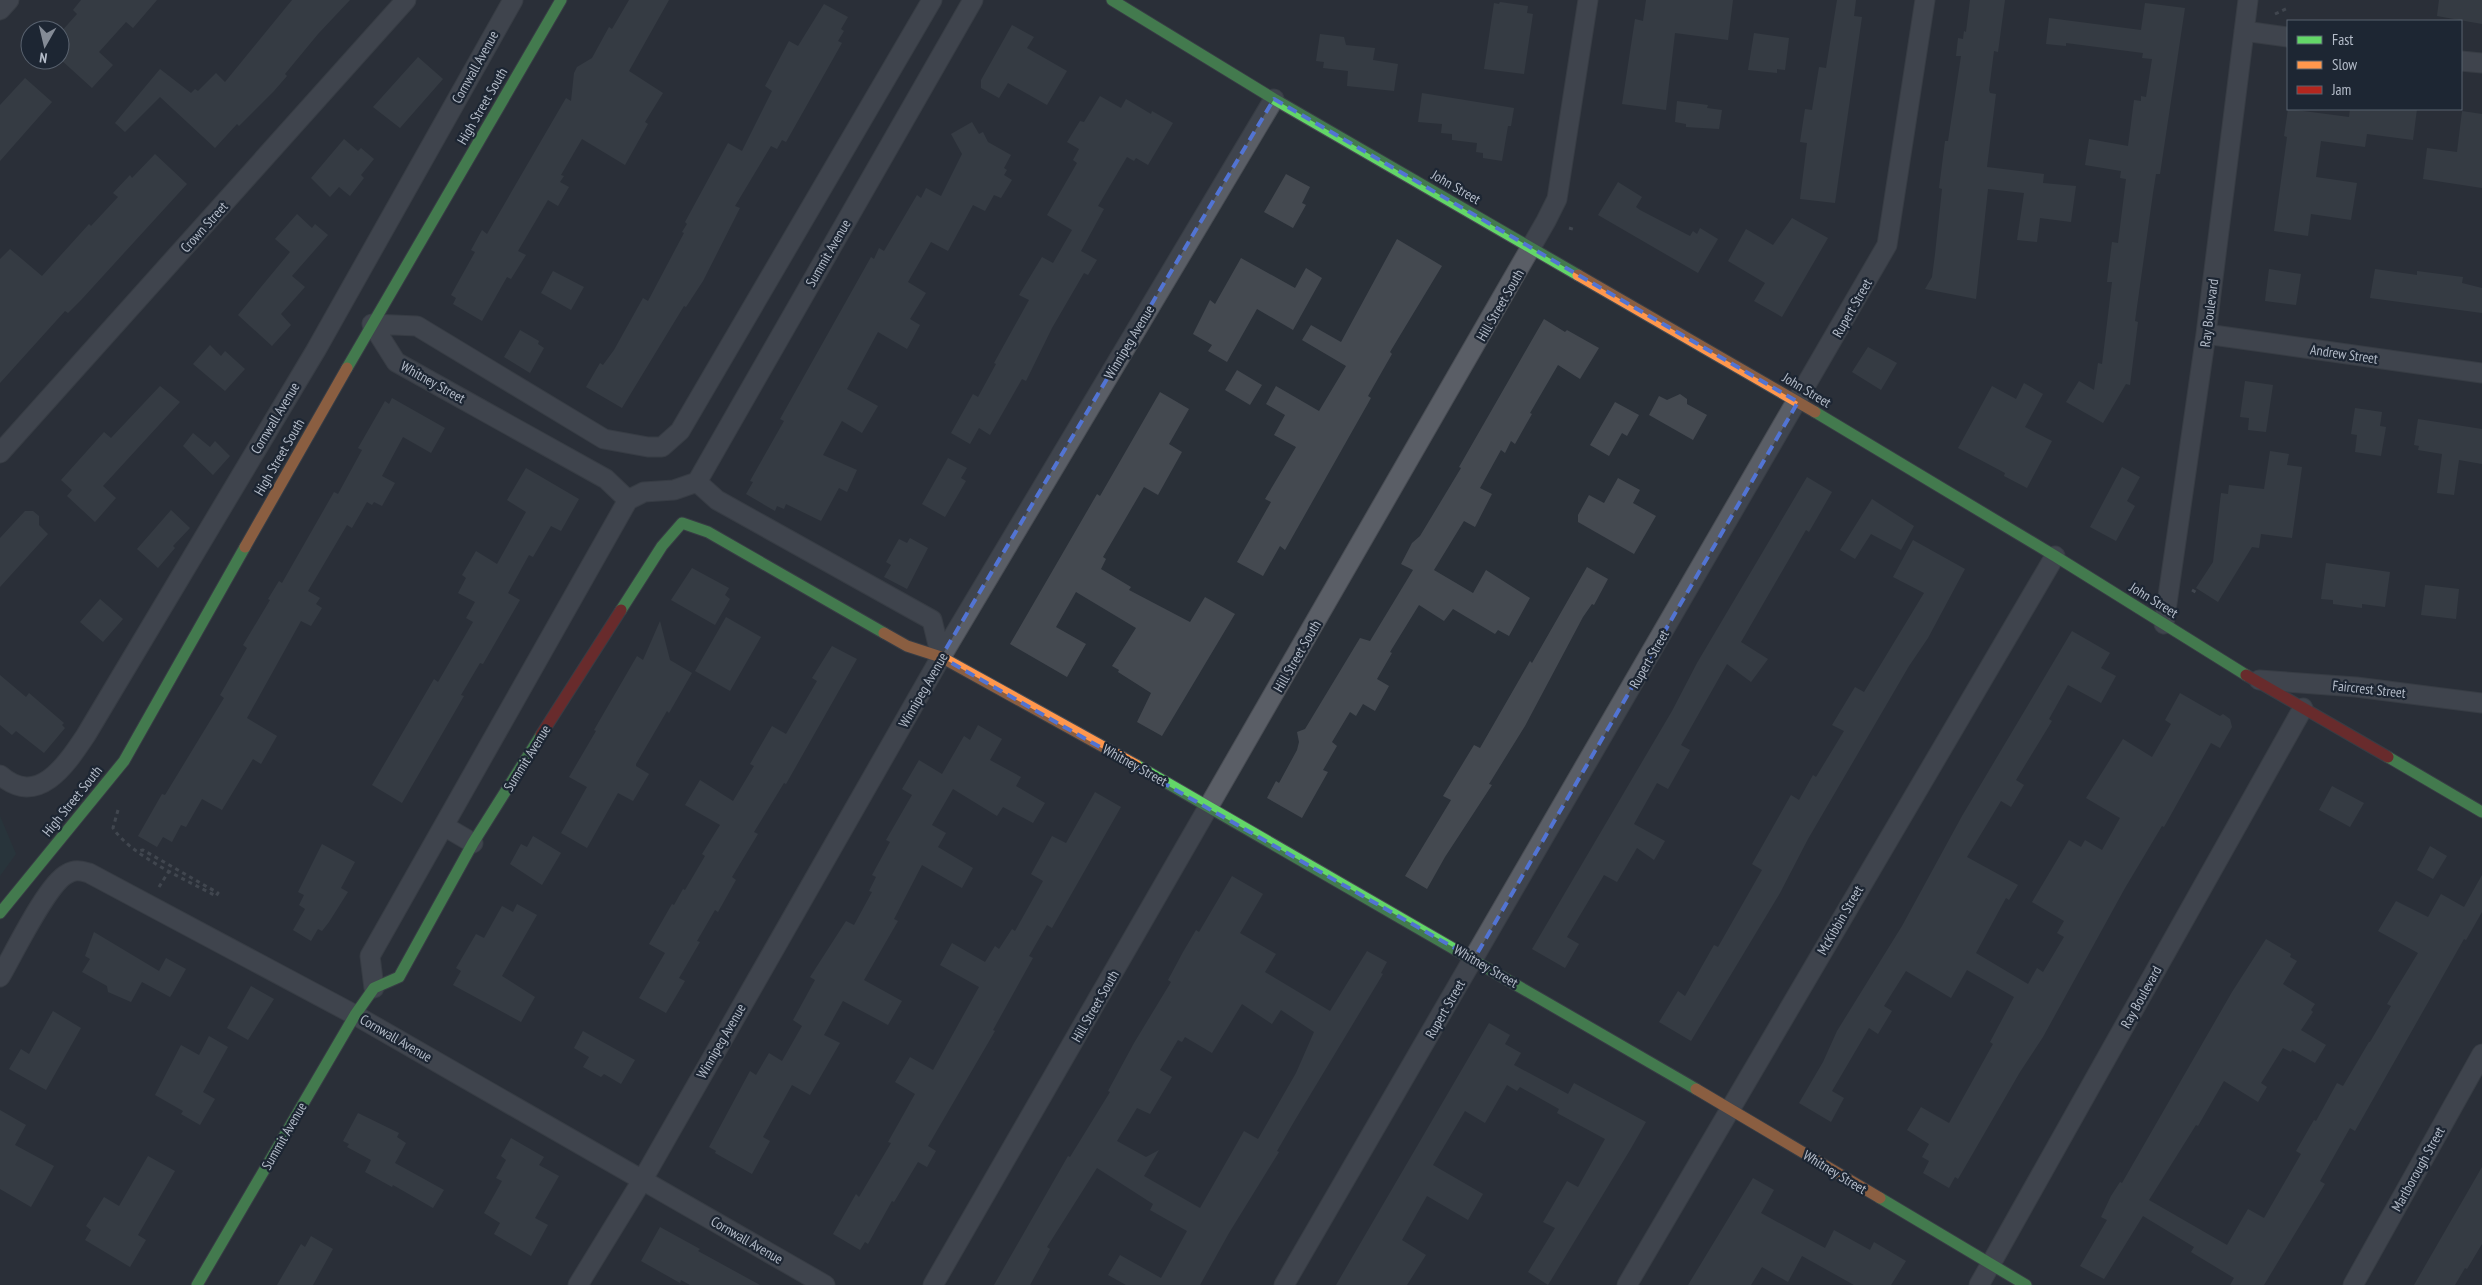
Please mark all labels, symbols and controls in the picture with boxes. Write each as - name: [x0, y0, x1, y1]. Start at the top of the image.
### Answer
- north arrow: [20, 20, 70, 70]
- legend: [2287, 20, 2462, 110]
- street label: Cornwall Avenue: [448, 27, 502, 107]
- text: Fast: [2332, 30, 2353, 49]
- text: N: [38, 48, 48, 67]
- text: Slow: [2332, 55, 2357, 74]
- street label: High Street South: [453, 64, 511, 148]
- text: Jam: [2331, 80, 2351, 99]
- street label: John Street: [1427, 165, 1484, 208]
- street label: Crown Street: [176, 198, 232, 256]
- street label: Summit Avenue: [801, 216, 855, 290]
- street label: Hill Street South: [1472, 266, 1528, 344]
- street label: Rupert Street: [1828, 275, 1876, 340]
- street label: Ray Boulevard: [2196, 278, 2222, 348]
- street label: Winnipeg Avenue: [1100, 301, 1158, 382]
- street label: Andrew Street: [2309, 340, 2379, 368]
- street label: Whitney Street: [398, 357, 469, 407]
- street label: John Street: [1778, 368, 1835, 412]
- street label: Cornwall Avenue: [247, 379, 304, 457]
- street label: High Street South: [250, 415, 308, 499]
- street label: John Street: [2126, 578, 2182, 622]
- street label: Hill Street South: [1269, 617, 1325, 695]
- street label: Rupert Street: [1625, 626, 1673, 691]
- street label: Winnipeg Avenue: [894, 649, 952, 731]
- street label: Faircrest Street: [2332, 676, 2407, 702]
- street label: Summit Avenue: [499, 721, 555, 795]
- street label: Whitney Street: [1100, 740, 1171, 790]
- street label: High Street South: [38, 762, 106, 840]
- street label: McKibbin Street: [1813, 882, 1867, 958]
- street label: Whitney Street: [1451, 940, 1521, 992]
- street label: Ray Boulevard: [2116, 963, 2166, 1031]
- street label: Hill Street South: [1067, 967, 1123, 1045]
- street label: Rupert Street: [1421, 976, 1469, 1041]
- street label: Winnipeg Avenue: [692, 1000, 750, 1082]
- street label: Cornwall Avenue: [357, 1010, 436, 1066]
- street label: Summit Avenue: [257, 1099, 311, 1173]
- street label: Marlborough Street: [2387, 1123, 2449, 1214]
- street label: Whitney Street: [1800, 1146, 1870, 1198]
- street label: Cornwall Avenue: [708, 1212, 787, 1268]

